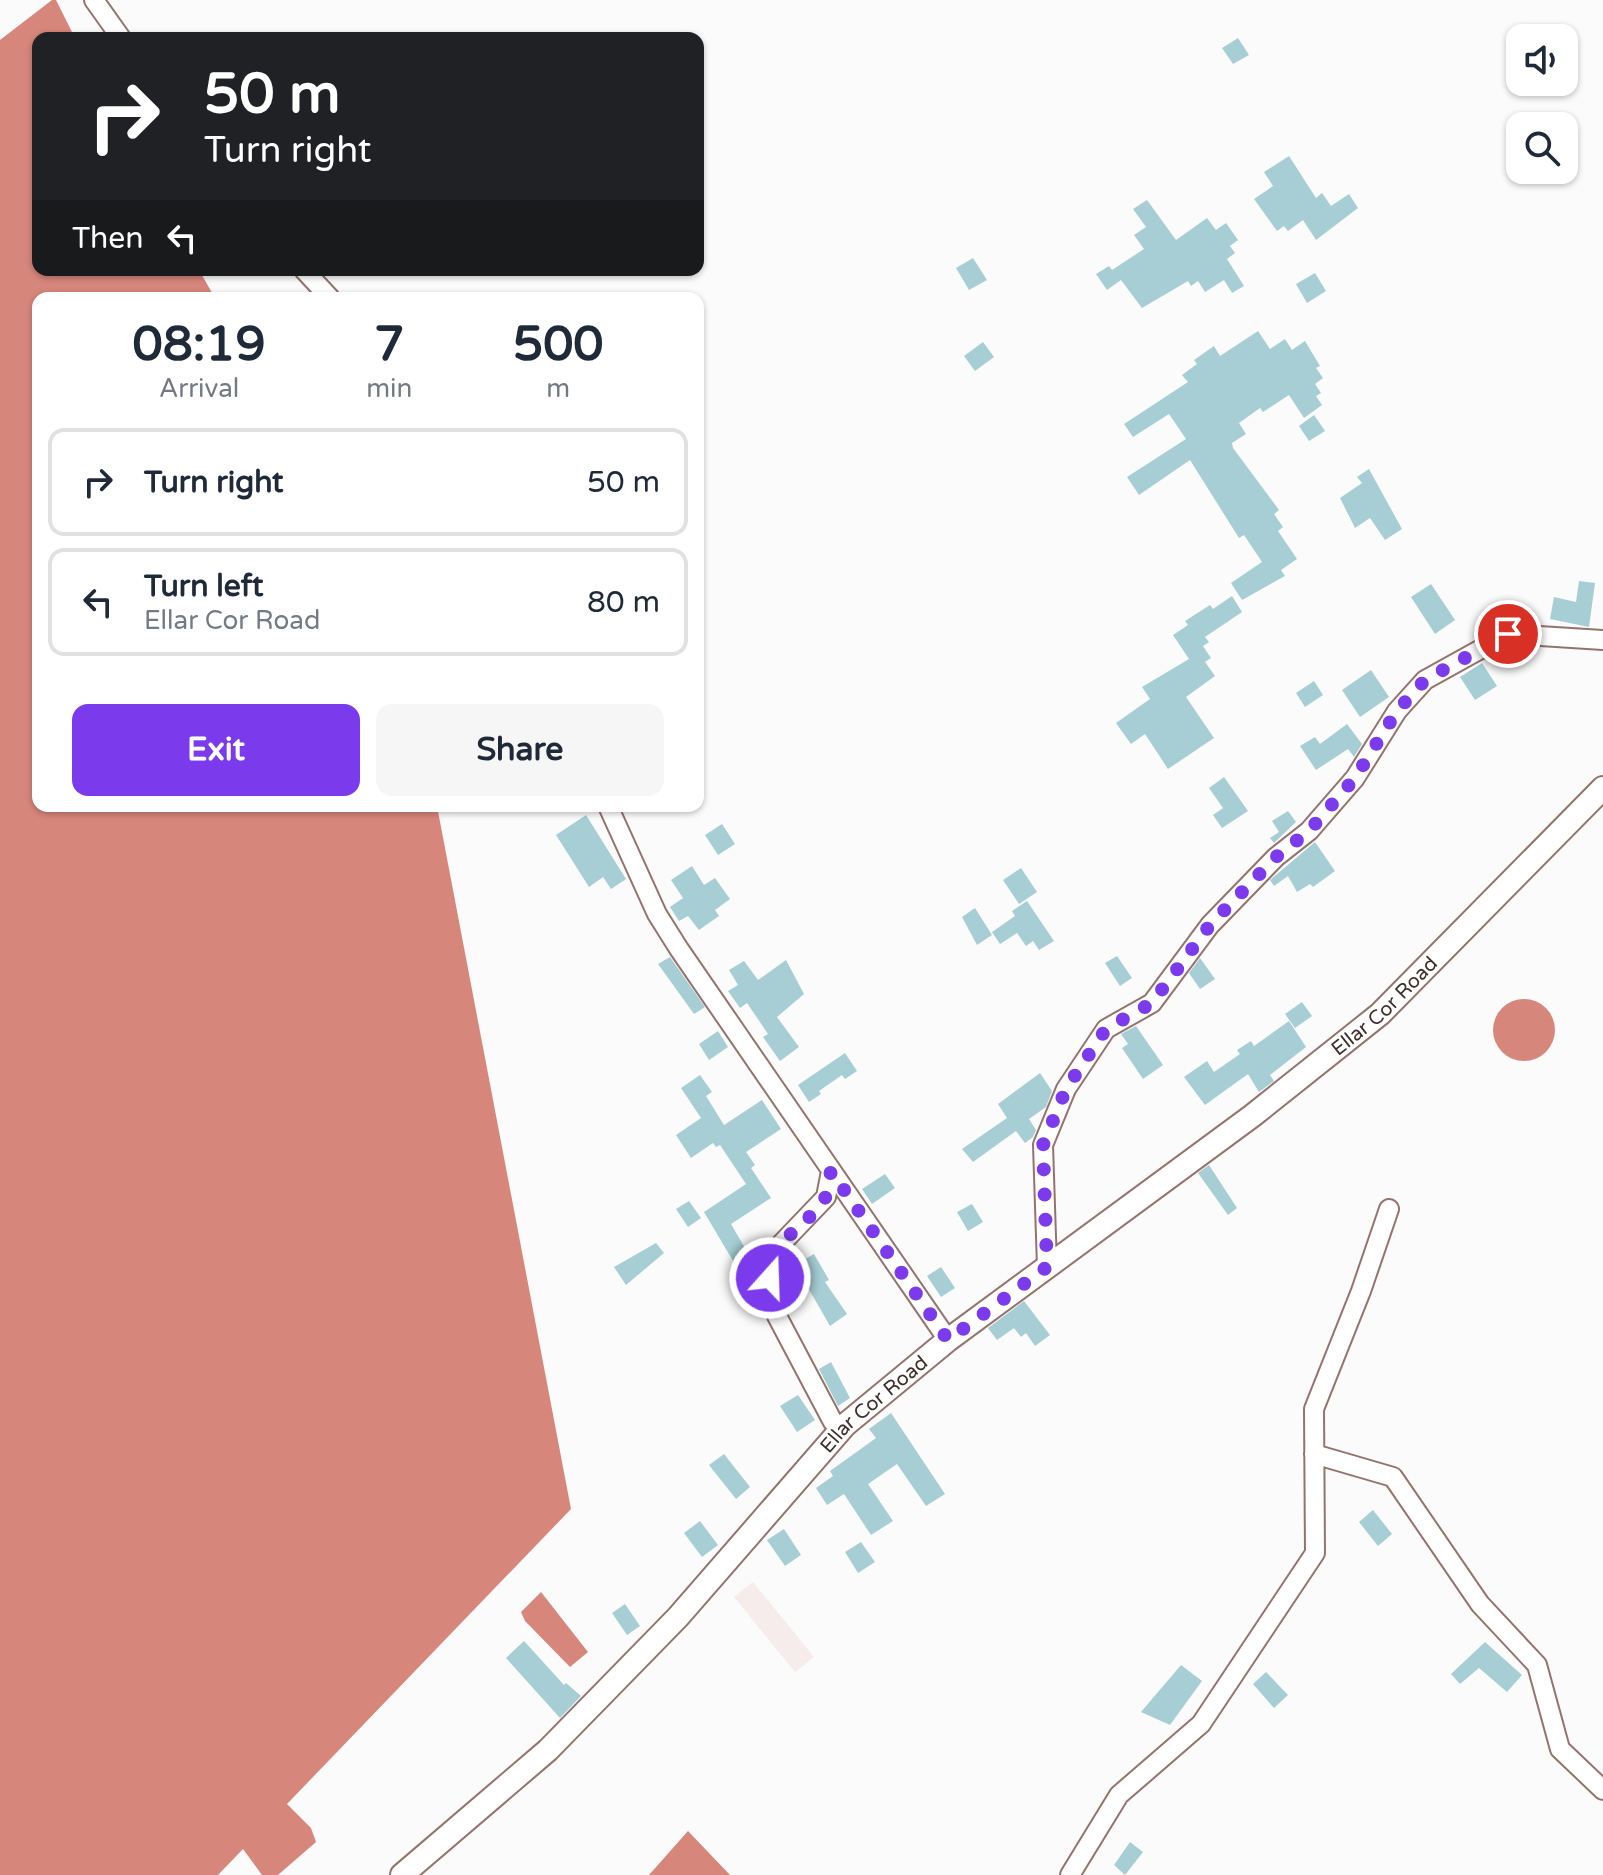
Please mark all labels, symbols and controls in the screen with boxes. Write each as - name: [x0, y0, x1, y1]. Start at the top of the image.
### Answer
- map controls: [1506, 24, 1578, 184]
- button: sound: [1506, 24, 1578, 96]
- text: 50 m: [204, 61, 340, 128]
- icon: right: [72, 64, 176, 168]
- button: search: [1506, 112, 1578, 184]
- text: Turn right: [204, 129, 371, 172]
- icon: left: [160, 216, 204, 260]
- text: Then: [72, 220, 144, 257]
- text: 08:19: [133, 316, 266, 374]
- text: 7: [374, 316, 404, 374]
- text: 500: [513, 316, 603, 374]
- text: Arrival: [159, 373, 239, 404]
- text: min: [366, 373, 412, 404]
- text: m: [546, 373, 570, 404]
- icon: right: [76, 460, 120, 504]
- text: Turn right: [144, 464, 284, 501]
- text: 50 m: [587, 464, 660, 501]
- text: Turn left: [144, 568, 263, 605]
- icon: left: [76, 580, 120, 624]
- text: 80 m: [587, 584, 660, 621]
- pin: [1474, 600, 1542, 668]
- text: Ellar Cor Road: [144, 605, 320, 636]
- icon: arrive: [1486, 612, 1530, 656]
- button: Exit: [72, 704, 360, 796]
- button: Share: [376, 704, 664, 796]
- street label: Ellar Cor Road: [1327, 952, 1443, 1061]
- position arrow: [728, 1236, 812, 1320]
- street label: Ellar Cor Road: [815, 1351, 933, 1458]

